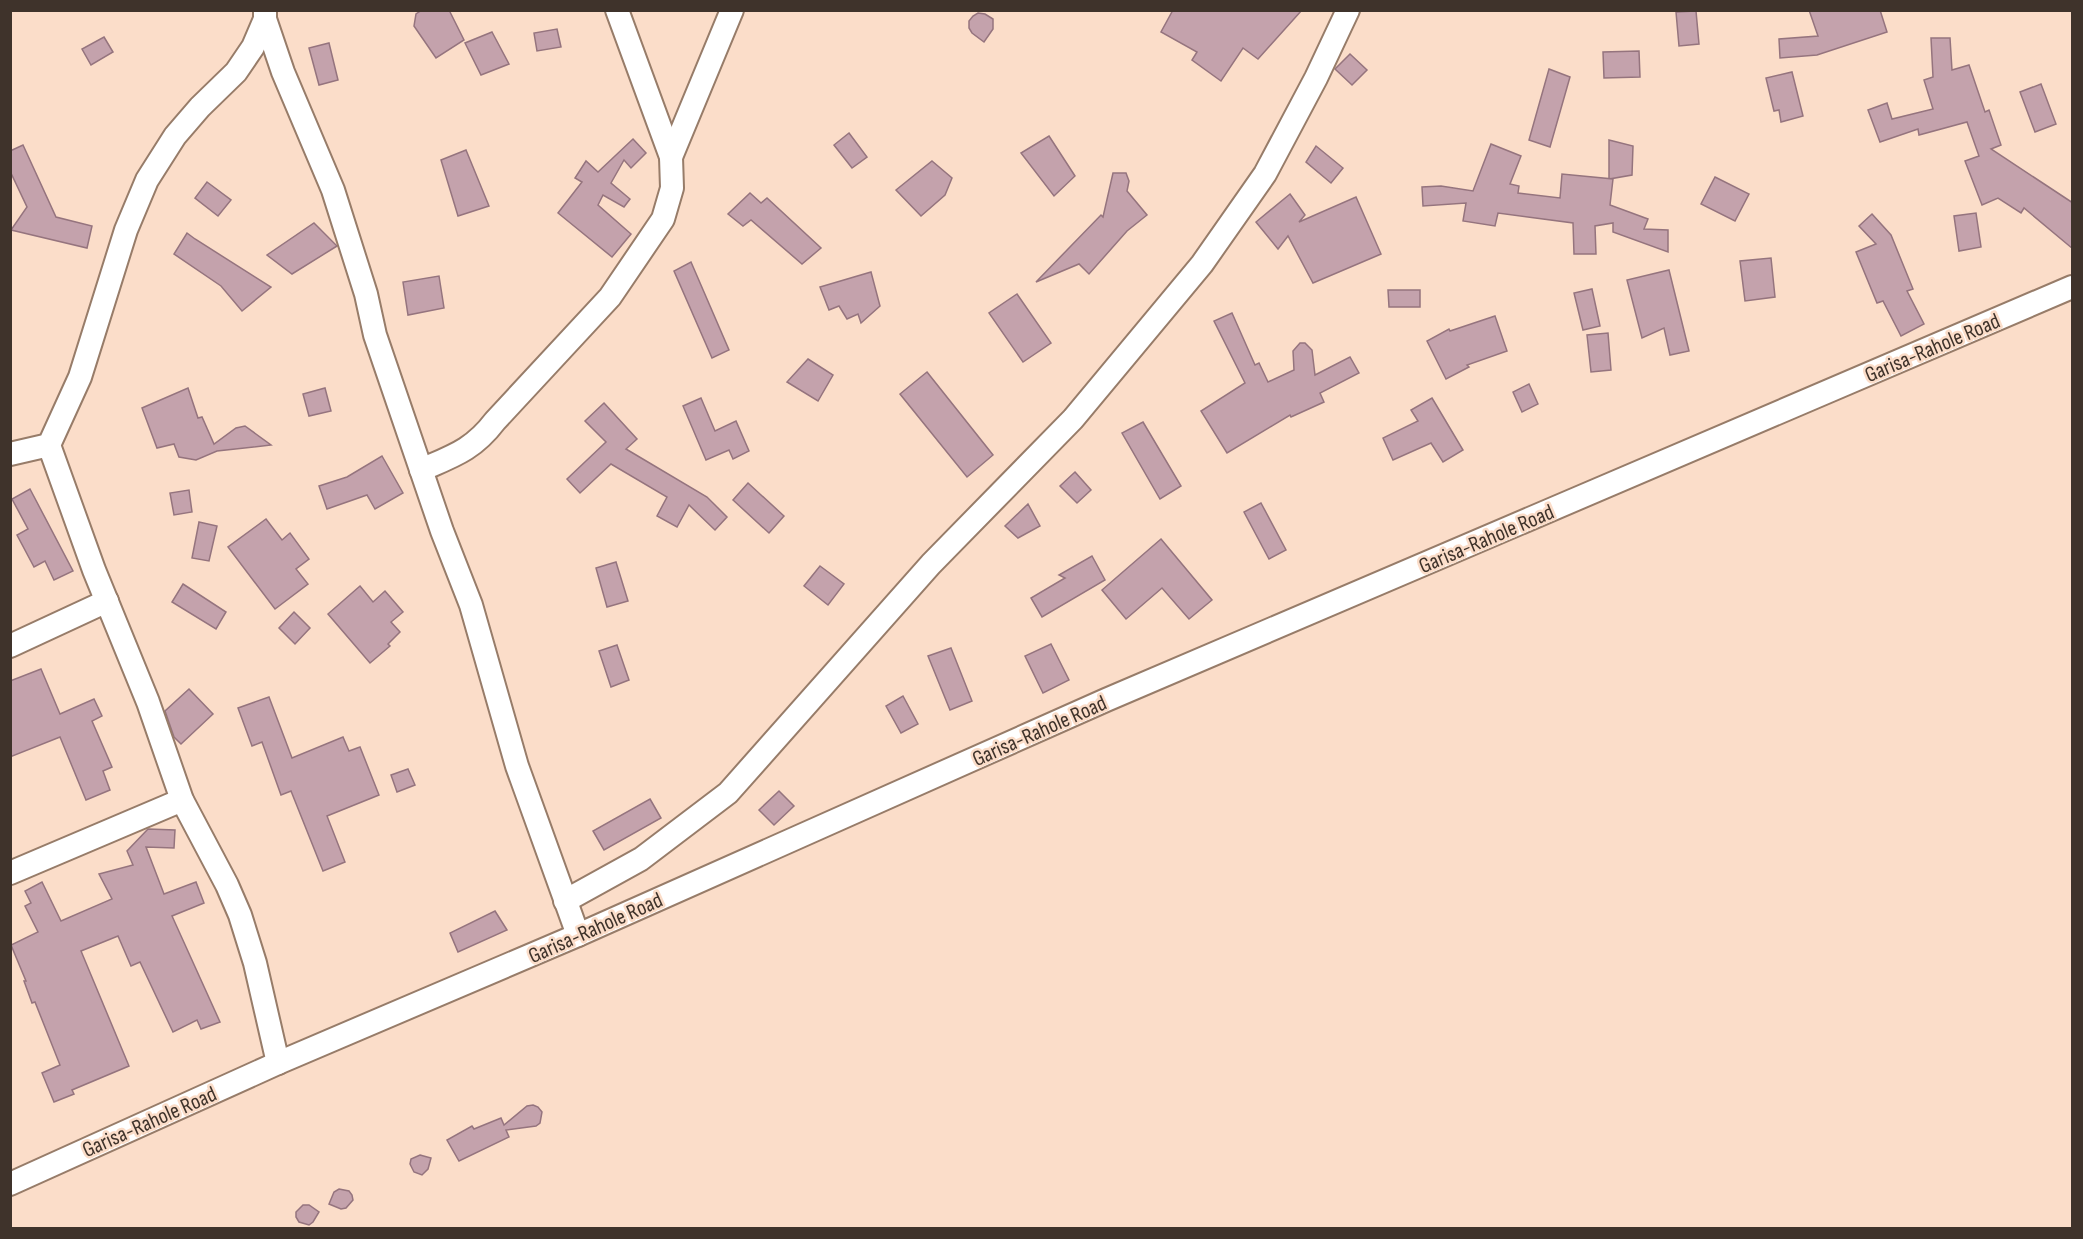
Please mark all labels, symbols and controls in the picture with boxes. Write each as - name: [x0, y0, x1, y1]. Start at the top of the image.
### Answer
- street label: Garisa-Rahole Road: [1861, 308, 2004, 389]
- street label: Garisa-Rahole Road: [1415, 499, 1558, 580]
- street label: Garisa-Rahole Road: [968, 690, 1111, 773]
- street label: Garisa-Rahole Road: [524, 887, 667, 970]
- street label: Garisa-Rahole Road: [78, 1081, 221, 1164]

